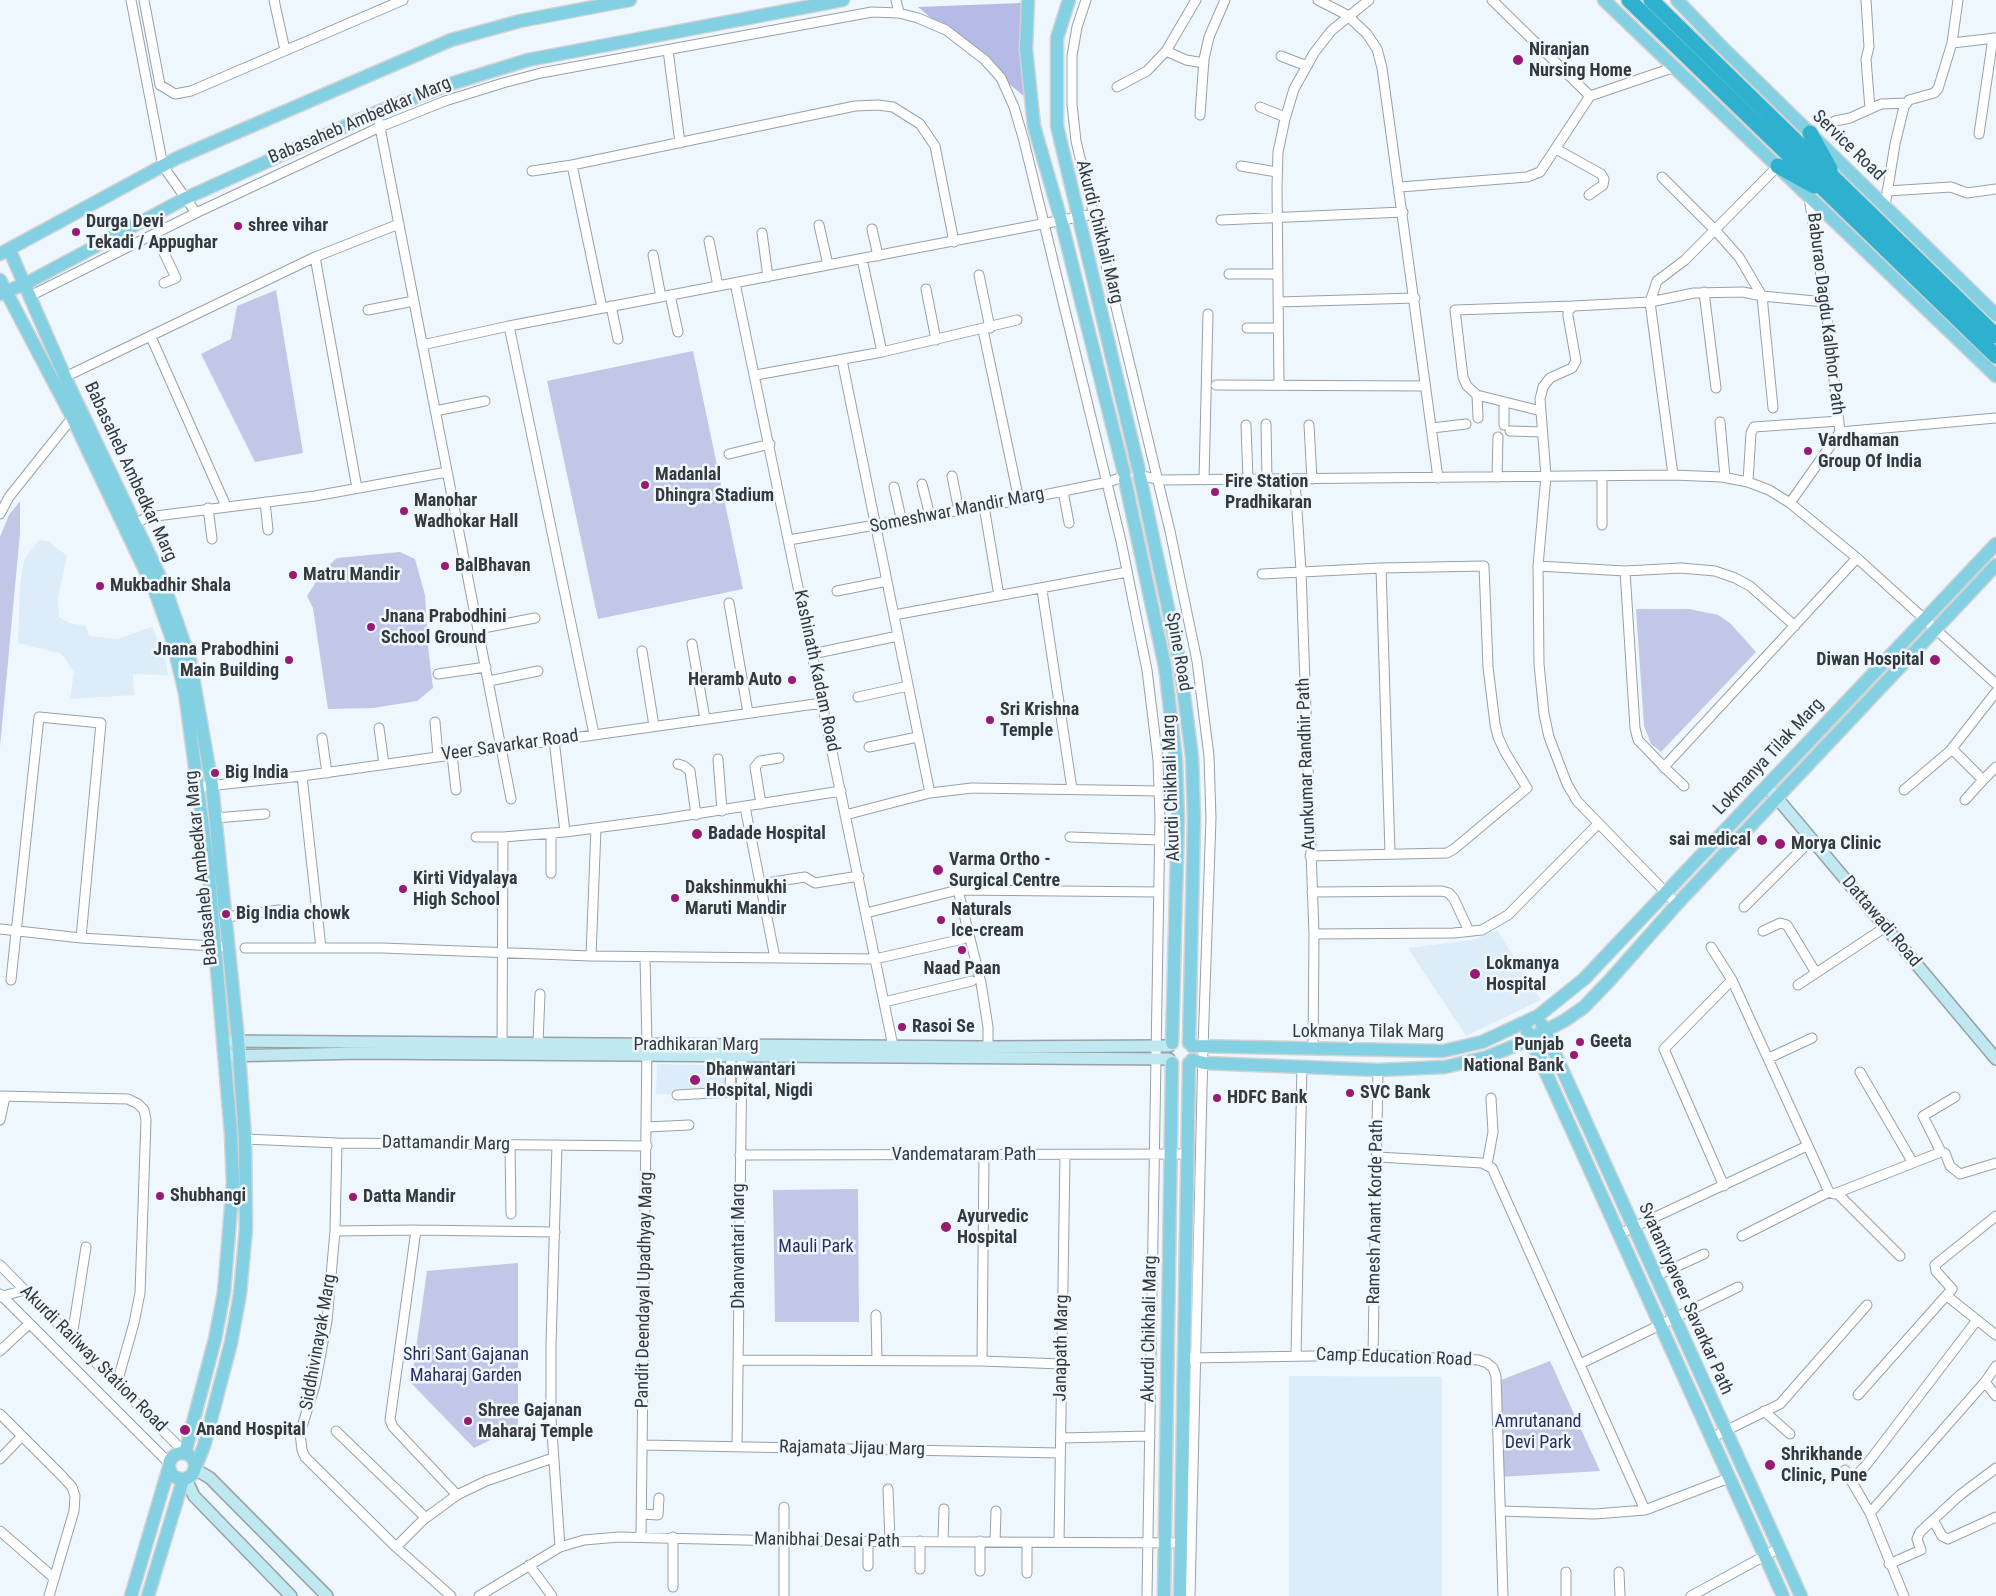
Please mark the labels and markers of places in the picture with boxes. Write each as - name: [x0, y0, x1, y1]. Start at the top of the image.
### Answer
- place label: Niranjan Nursing Home: [1529, 39, 1632, 82]
- marker: Niranjan Nursing Home: [1511, 53, 1525, 67]
- place label: Durga Devi Tekadi / Appughar: [86, 211, 218, 253]
- place label: shree vihar: [248, 215, 328, 237]
- marker: shree vihar: [232, 220, 244, 232]
- marker: Durga Devi Tekadi / Appughar: [70, 226, 82, 238]
- place label: Vardhaman Group Of India: [1818, 430, 1922, 472]
- marker: Vardhaman Group Of India: [1802, 445, 1814, 457]
- place label: Madanlal Dhingra Stadium: [655, 464, 774, 506]
- place label: Fire Station Pradhikaran: [1225, 471, 1312, 514]
- marker: Madanlal Dhingra Stadium: [639, 479, 651, 491]
- marker: Fire Station Pradhikaran: [1209, 486, 1221, 498]
- place label: Manohar Wadhokar Hall: [414, 490, 518, 532]
- marker: Manohar Wadhokar Hall: [398, 505, 410, 517]
- place label: BalBhavan: [455, 555, 531, 577]
- marker: BalBhavan: [439, 560, 451, 572]
- place label: Matru Mandir: [303, 564, 400, 586]
- marker: Matru Mandir: [287, 569, 299, 581]
- place label: Mukbadhir Shala: [110, 575, 231, 597]
- marker: Mukbadhir Shala: [94, 580, 106, 592]
- place label: Jnana Prabodhini School Ground: [381, 606, 507, 649]
- marker: Jnana Prabodhini School Ground: [365, 621, 377, 633]
- place label: Jnana Prabodhini Main Building: [153, 639, 279, 682]
- place label: Diwan Hospital: [1816, 649, 1924, 671]
- marker: Diwan Hospital: [1928, 653, 1942, 667]
- marker: Jnana Prabodhini Main Building: [283, 654, 295, 666]
- place label: Heramb Auto: [688, 669, 782, 691]
- marker: Heramb Auto: [786, 674, 798, 686]
- place label: Sri Krishna Temple: [1000, 699, 1079, 742]
- marker: Sri Krishna Temple: [984, 714, 996, 726]
- place label: Big India: [225, 762, 289, 784]
- marker: Big India: [209, 767, 221, 779]
- place label: Badade Hospital: [708, 823, 826, 845]
- marker: Badade Hospital: [690, 827, 704, 841]
- place label: sai medical: [1669, 829, 1751, 851]
- marker: sai medical: [1755, 833, 1769, 847]
- place label: Morya Clinic: [1791, 833, 1881, 855]
- marker: Morya Clinic: [1773, 837, 1787, 851]
- place label: Varma Ortho - Surgical Centre: [949, 849, 1060, 892]
- marker: Varma Ortho - Surgical Centre: [931, 863, 945, 877]
- place label: Kirti Vidyalaya High School: [413, 868, 518, 911]
- place label: Dakshinmukhi Maruti Mandir: [685, 877, 787, 920]
- marker: Kirti Vidyalaya High School: [397, 883, 409, 895]
- marker: Dakshinmukhi Maruti Mandir: [669, 892, 681, 904]
- place label: Naturals Ice-cream: [951, 899, 1024, 942]
- place label: Big India chowk: [236, 903, 350, 925]
- marker: Big India chowk: [220, 908, 232, 920]
- marker: Naturals Ice-cream: [935, 914, 947, 926]
- marker: Naad Paan: [956, 944, 968, 956]
- place label: Lokmanya Hospital: [1486, 953, 1559, 996]
- place label: Naad Paan: [923, 958, 1001, 980]
- marker: Lokmanya Hospital: [1468, 967, 1482, 981]
- place label: Rasoi Se: [912, 1016, 975, 1038]
- marker: Rasoi Se: [896, 1021, 908, 1033]
- place label: Geeta: [1590, 1031, 1632, 1053]
- place label: Punjab National Bank: [1463, 1034, 1564, 1076]
- marker: Geeta: [1574, 1036, 1586, 1048]
- marker: Punjab National Bank: [1568, 1049, 1580, 1061]
- place label: Dhanwantari Hospital, Nigdi: [706, 1059, 813, 1102]
- marker: Dhanwantari Hospital, Nigdi: [688, 1073, 702, 1087]
- place label: SVC Bank: [1360, 1082, 1430, 1104]
- place label: HDFC Bank: [1227, 1087, 1307, 1109]
- marker: SVC Bank: [1344, 1087, 1356, 1099]
- marker: HDFC Bank: [1211, 1092, 1223, 1104]
- place label: Shubhangi: [170, 1185, 246, 1207]
- place label: Datta Mandir: [363, 1186, 456, 1208]
- marker: Shubhangi: [154, 1190, 166, 1202]
- marker: Datta Mandir: [347, 1191, 359, 1203]
- place label: Ayurvedic Hospital: [957, 1206, 1029, 1248]
- marker: Ayurvedic Hospital: [939, 1220, 953, 1234]
- place label: Shree Gajanan Maharaj Temple: [478, 1400, 593, 1442]
- marker: Shree Gajanan Maharaj Temple: [462, 1415, 474, 1427]
- place label: Anand Hospital: [196, 1419, 306, 1441]
- marker: Anand Hospital: [178, 1423, 192, 1437]
- place label: Shrikhande Clinic, Pune: [1781, 1444, 1867, 1486]
- marker: Shrikhande Clinic, Pune: [1763, 1458, 1777, 1472]

